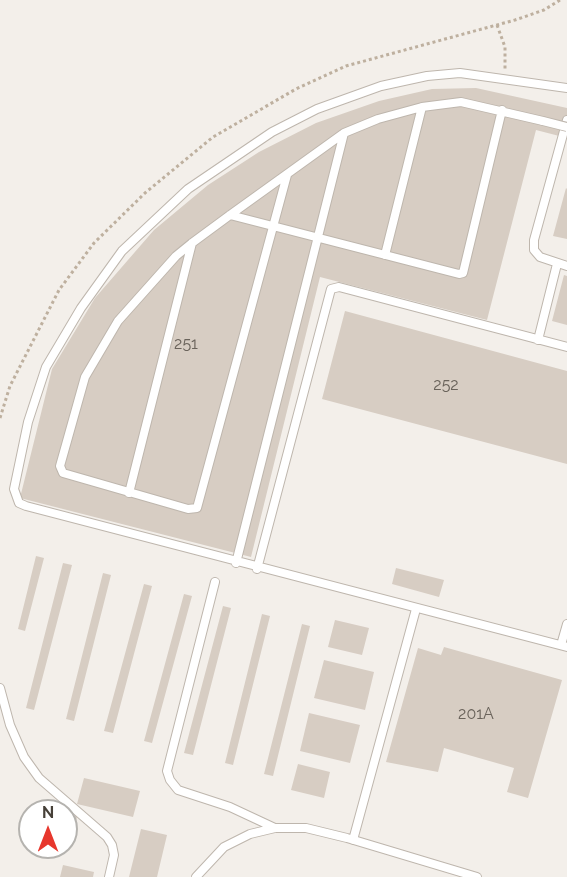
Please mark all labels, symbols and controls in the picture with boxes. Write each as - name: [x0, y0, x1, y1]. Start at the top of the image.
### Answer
- house number: 251: [174, 334, 198, 354]
- house number: 252: [433, 375, 459, 395]
- house number: 201A: [458, 704, 494, 724]
- north arrow: [18, 799, 78, 859]
- text: N: [42, 803, 54, 822]

